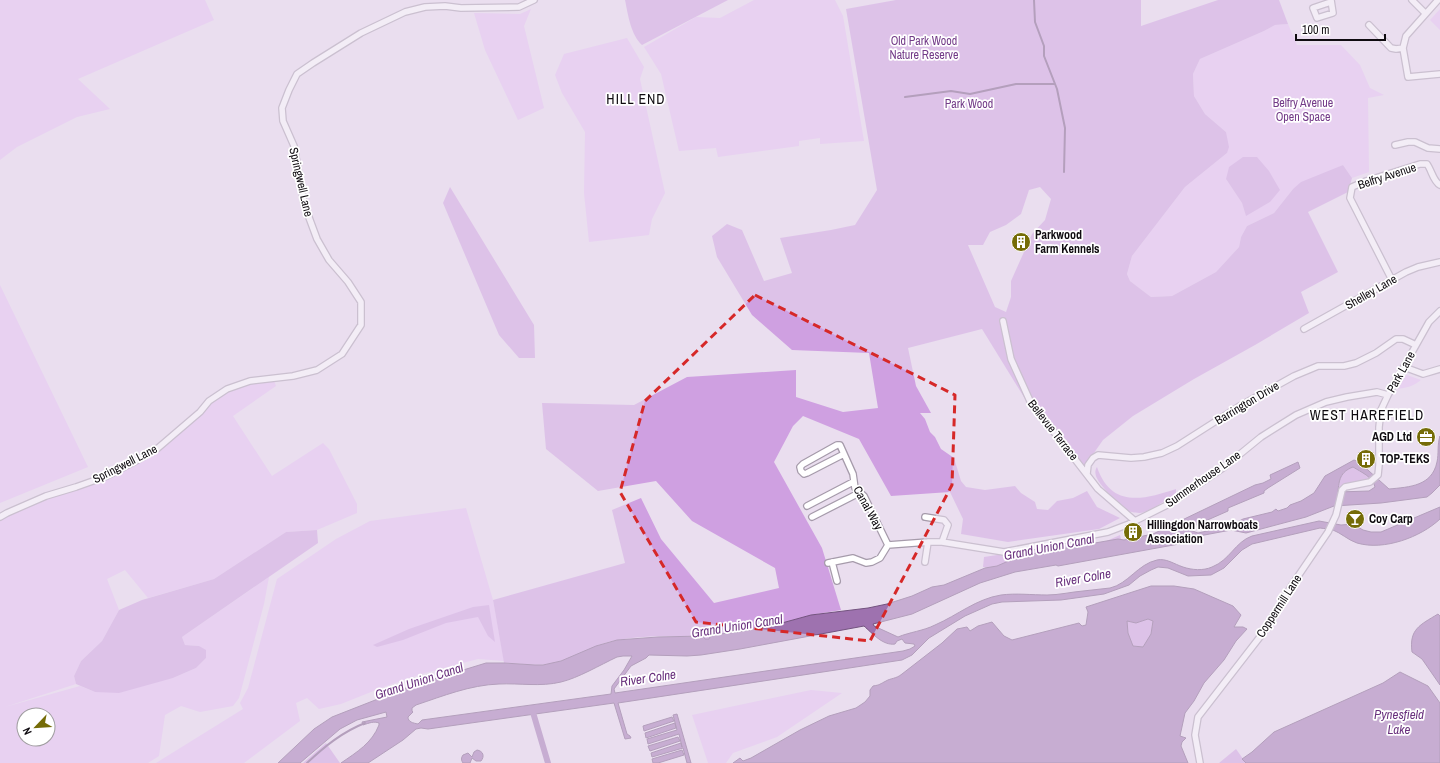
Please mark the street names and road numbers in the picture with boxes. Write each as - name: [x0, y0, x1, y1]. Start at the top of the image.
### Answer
- street label: Springwell Lane: [285, 146, 317, 218]
- street label: Belfry Avenue: [1356, 159, 1418, 193]
- street label: Shelley Lane: [1342, 271, 1400, 313]
- street label: Park Lane: [1383, 349, 1419, 395]
- street label: Barrington Drive: [1212, 378, 1282, 428]
- street label: Bellevue Terrace: [1024, 396, 1082, 464]
- street label: Springwell Lane: [90, 441, 160, 487]
- street label: Summerhouse Lane: [1162, 447, 1244, 511]
- street label: Canal Way: [849, 483, 887, 533]
- street label: Coppermill Lane: [1253, 571, 1305, 641]

